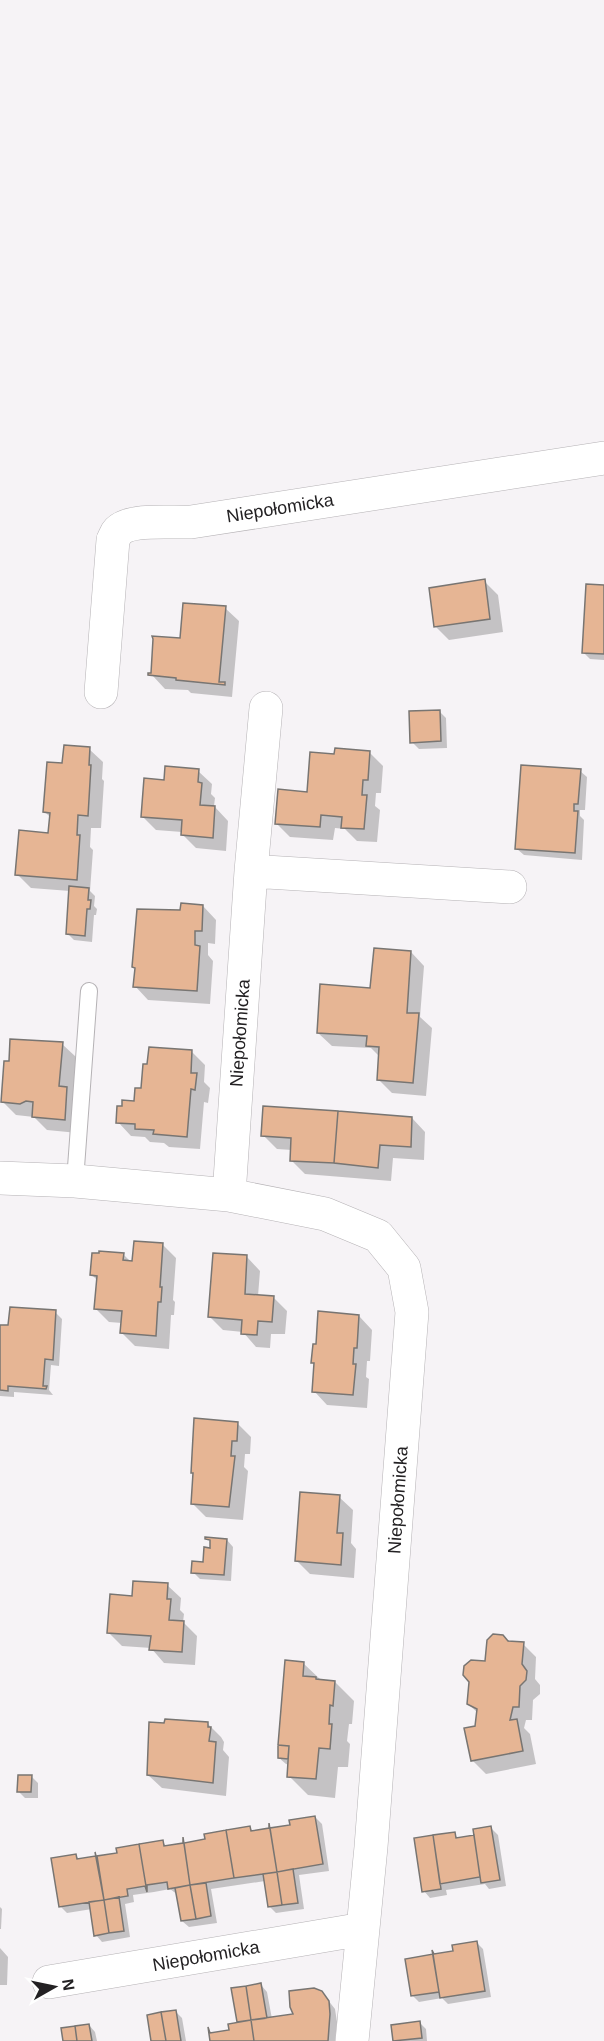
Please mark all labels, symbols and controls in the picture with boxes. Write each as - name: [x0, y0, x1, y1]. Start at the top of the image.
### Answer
- street label: Niepołomicka: [225, 490, 336, 526]
- street label: Niepołomicka: [226, 977, 254, 1088]
- street label: Niepołomicka: [384, 1444, 412, 1555]
- street label: Niepołomicka: [151, 1937, 262, 1975]
- north arrow: [24, 1957, 84, 2017]
- text: N: [59, 1978, 78, 1992]

